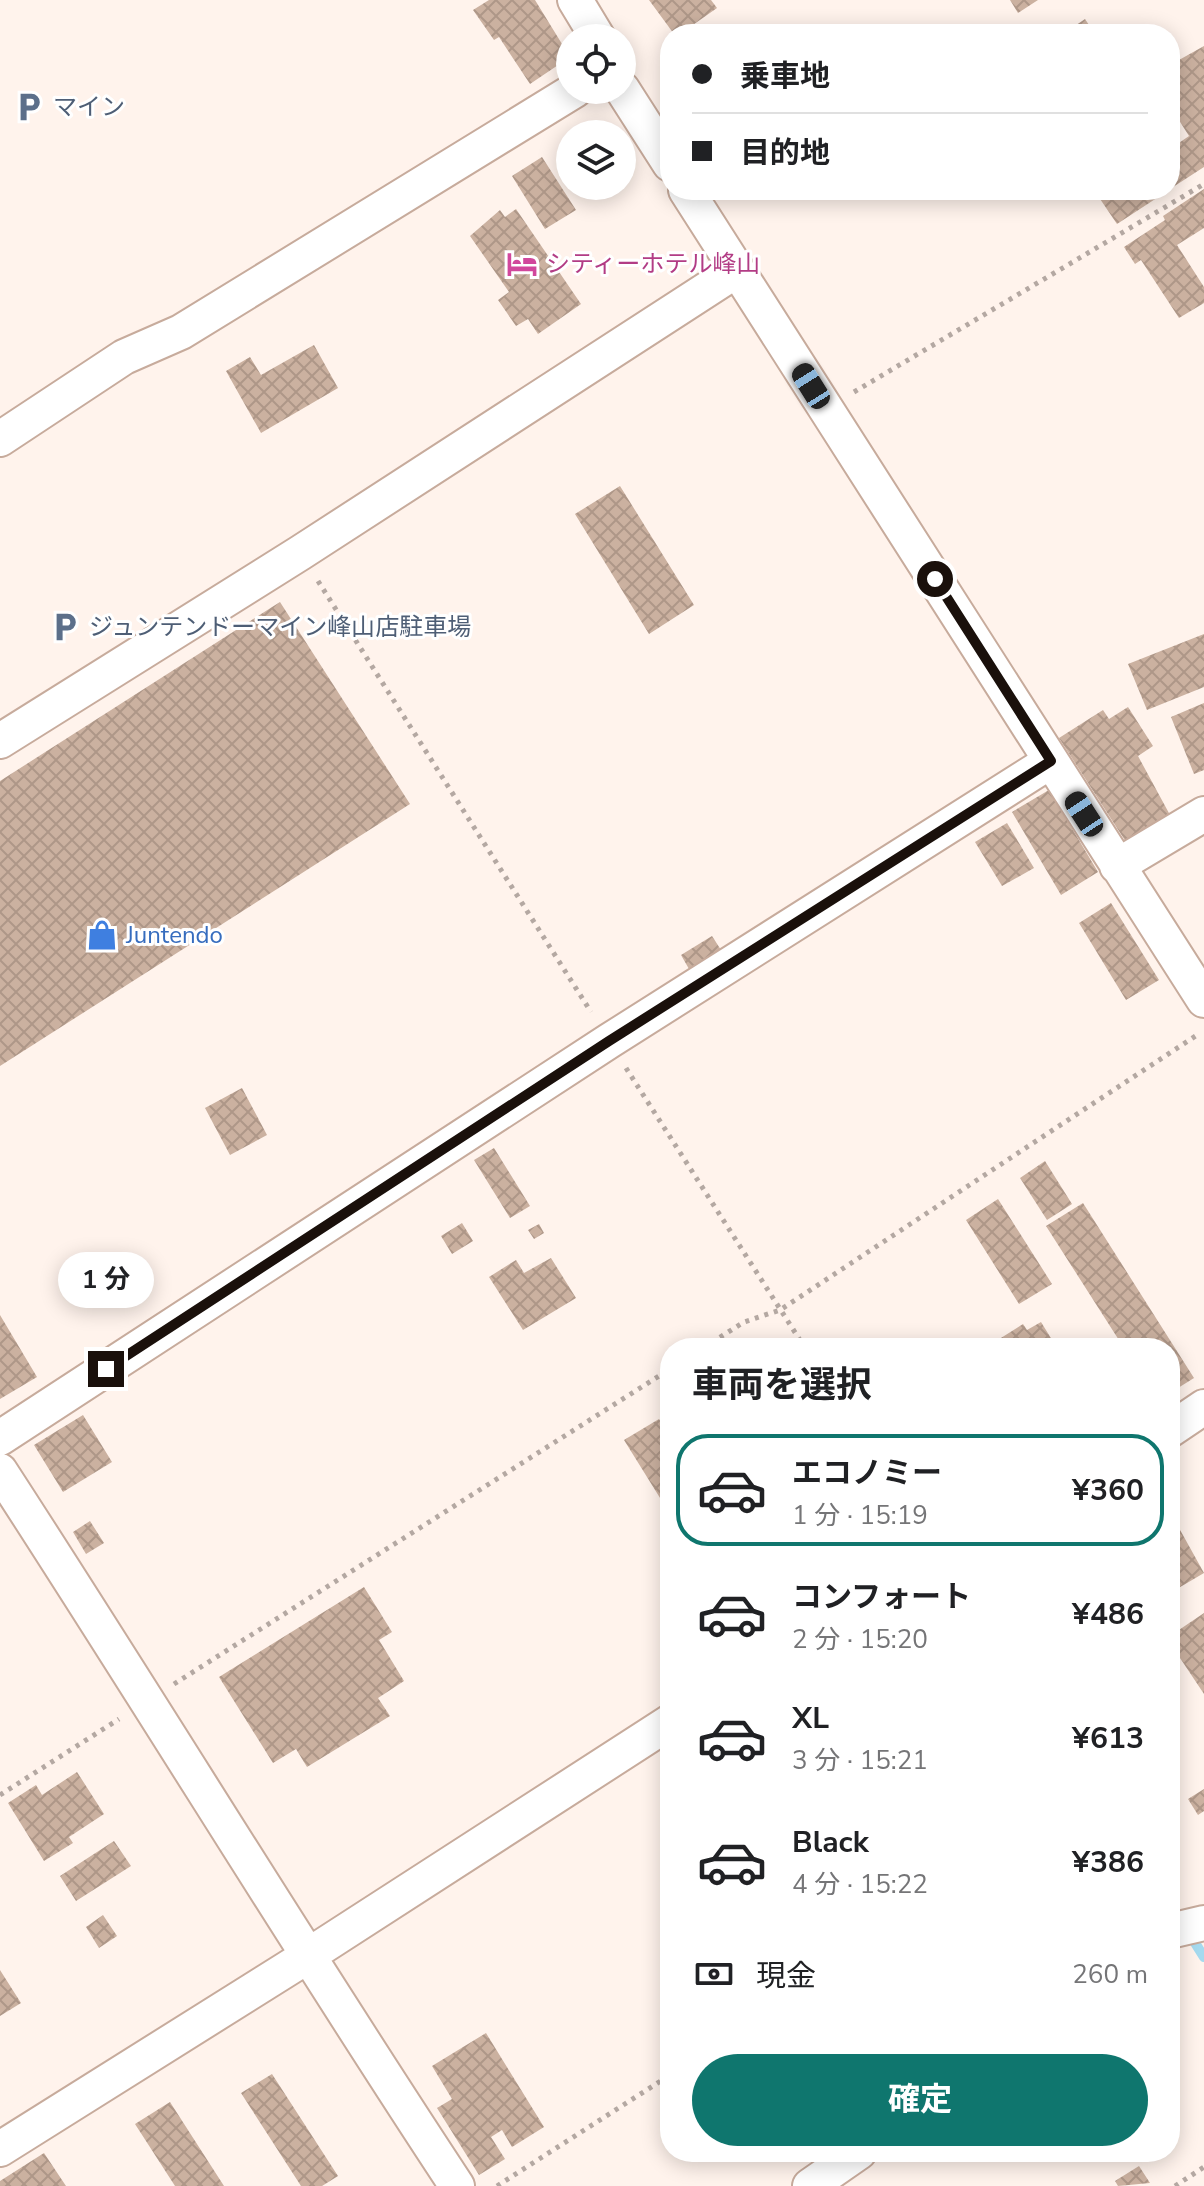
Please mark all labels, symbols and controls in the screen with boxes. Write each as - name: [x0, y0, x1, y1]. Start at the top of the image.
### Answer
- map controls: [556, 24, 636, 200]
- button: locate: [556, 24, 636, 104]
- text: 乗車地: [740, 56, 830, 97]
- parking icon: マイン: [12, 90, 46, 124]
- place label: マイン: [53, 91, 125, 123]
- button: layers: [556, 120, 636, 200]
- text: 目的地: [740, 133, 830, 174]
- hotel icon: シティーホテル峰山: [505, 247, 539, 281]
- place label: シティーホテル峰山: [546, 248, 761, 280]
- car: [788, 359, 834, 413]
- route start: [917, 561, 953, 597]
- parking icon: ジュンテンドーマイン峰山店駐車場: [48, 610, 82, 644]
- place label: ジュンテンドーマイン峰山店駐車場: [89, 611, 471, 643]
- car: [1061, 787, 1107, 841]
- shop icon: Juntendo: [85, 918, 119, 952]
- place label: Juntendo: [125, 919, 223, 951]
- callout: 1 分: [58, 1253, 154, 1309]
- text: 1 分: [82, 1262, 130, 1297]
- route end: [88, 1351, 124, 1387]
- text: 車両を選択: [692, 1361, 872, 1410]
- text: エコノミー: [792, 1453, 942, 1494]
- icon: car: [696, 1454, 768, 1526]
- text: ¥360: [1072, 1470, 1144, 1511]
- text: 1 分 · 15:19: [792, 1498, 928, 1533]
- text: コンフォート: [792, 1577, 971, 1618]
- icon: car: [696, 1578, 768, 1650]
- text: ¥486: [1072, 1594, 1144, 1635]
- text: 2 分 · 15:20: [792, 1622, 928, 1657]
- text: XL: [792, 1698, 829, 1739]
- icon: car: [696, 1702, 768, 1774]
- text: ¥613: [1072, 1718, 1144, 1759]
- text: 3 分 · 15:21: [792, 1743, 928, 1778]
- text: Black: [792, 1822, 869, 1863]
- icon: car: [696, 1826, 768, 1898]
- text: ¥386: [1072, 1842, 1144, 1883]
- text: 4 分 · 15:22: [792, 1867, 928, 1902]
- icon: cash: [692, 1952, 736, 1996]
- text: 現金: [756, 1956, 816, 1997]
- text: 260 m: [1072, 1957, 1148, 1992]
- button: 確定: [692, 2054, 1148, 2146]

